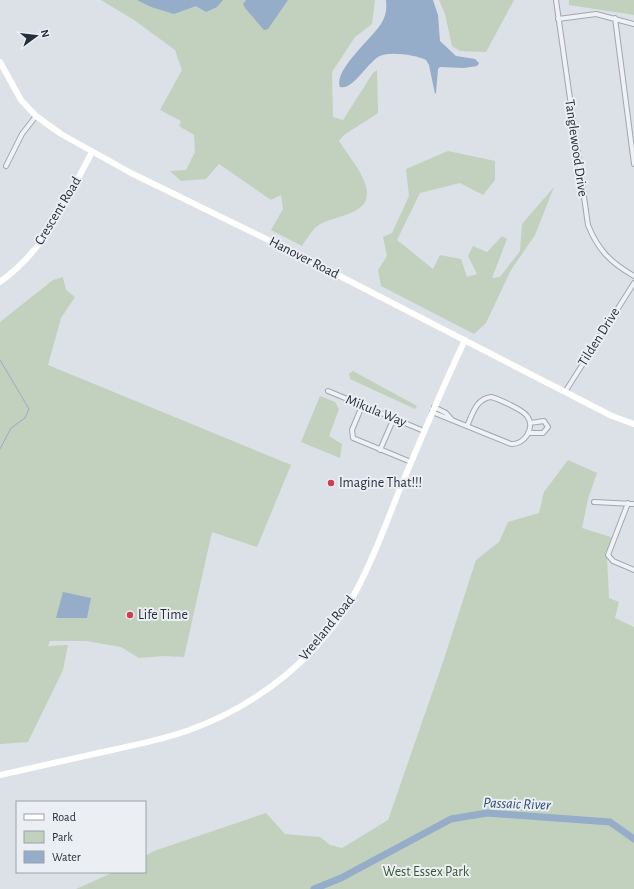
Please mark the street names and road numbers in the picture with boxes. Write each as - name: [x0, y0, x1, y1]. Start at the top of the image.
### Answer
- street label: Tanglewood Drive: [562, 99, 590, 197]
- street label: Crescent Road: [32, 174, 84, 248]
- street label: Hanover Road: [267, 234, 341, 282]
- street label: Tilden Drive: [576, 305, 622, 369]
- street label: Mikula Way: [344, 392, 408, 430]
- street label: Vreeland Road: [297, 593, 357, 663]

